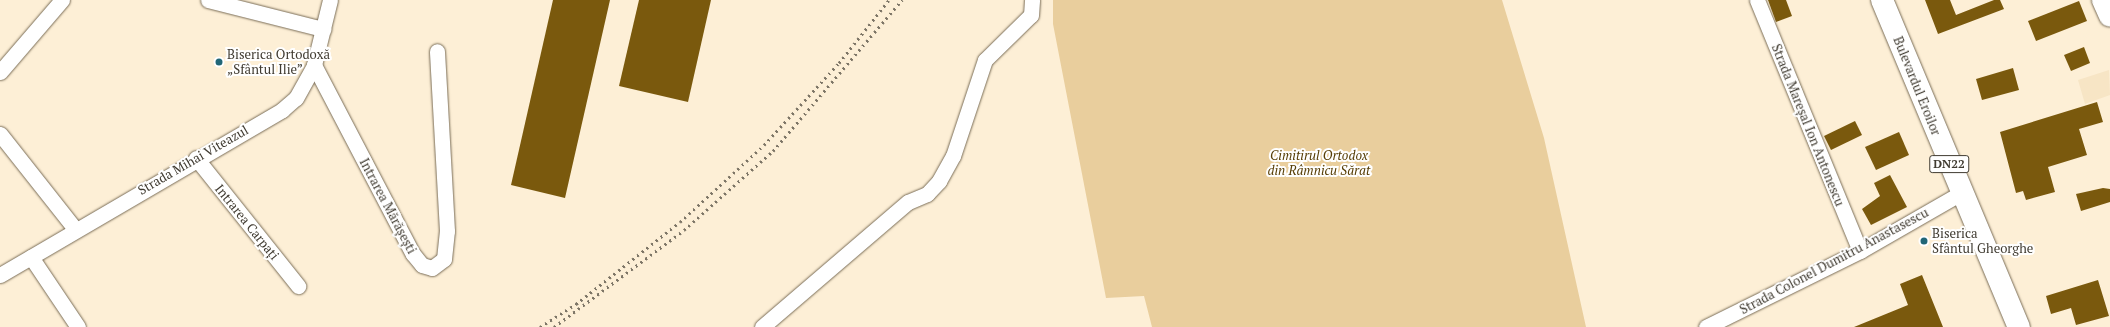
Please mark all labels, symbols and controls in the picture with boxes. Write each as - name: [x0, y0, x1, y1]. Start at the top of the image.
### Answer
- street label: Bulevardul Eroilor: [1890, 34, 1944, 138]
- street label: Strada Mareșal Ion Antonescu: [1768, 42, 1848, 208]
- place label: Biserica Ortodoxă „Sfântul Ilie”: [227, 47, 330, 78]
- marker: Biserica Ortodoxă „Sfântul Ilie”: [214, 57, 224, 67]
- street label: Strada Mihai Viteazul: [135, 122, 251, 198]
- park label: Cimitirul Ortodox din Râmnicu Sărat: [1268, 148, 1370, 179]
- road number: DN22: [1929, 154, 1969, 174]
- street label: Intrarea Mărășești: [356, 156, 420, 256]
- street label: Intrarea Carpați: [212, 181, 282, 263]
- street label: Strada Colonel Dumitru Anastasescu: [1737, 204, 1931, 318]
- place label: Biserica Sfântul Gheorghe: [1932, 226, 2033, 257]
- marker: Biserica Sfântul Gheorghe: [1919, 236, 1929, 246]

